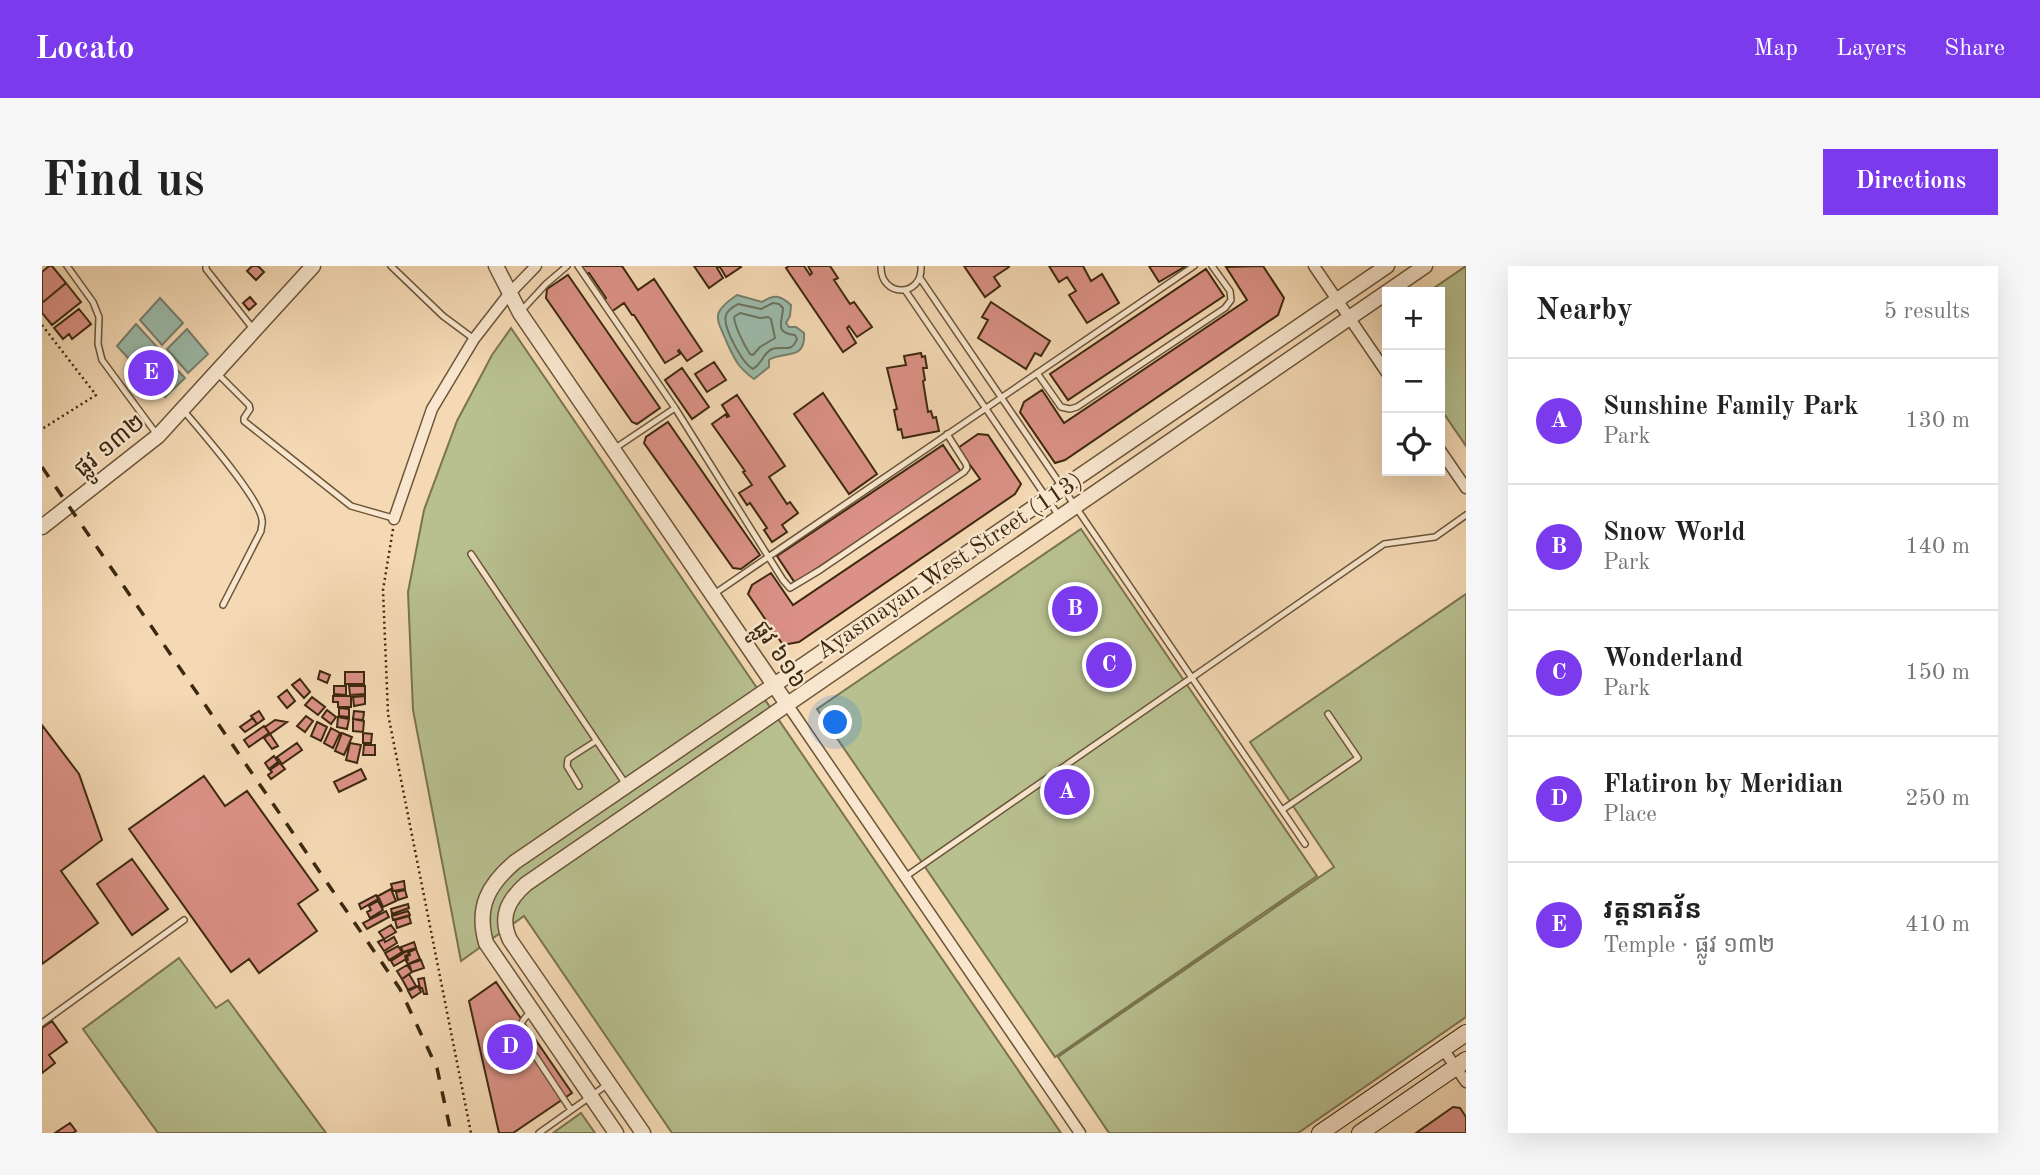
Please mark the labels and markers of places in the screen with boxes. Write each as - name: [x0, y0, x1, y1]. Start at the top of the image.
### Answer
- pin: E: [128, 347, 174, 399]
- pin: B: [1052, 583, 1098, 635]
- pin: C: [1086, 639, 1132, 691]
- pin: A: [1044, 766, 1090, 818]
- pin: D: [487, 1021, 533, 1073]

